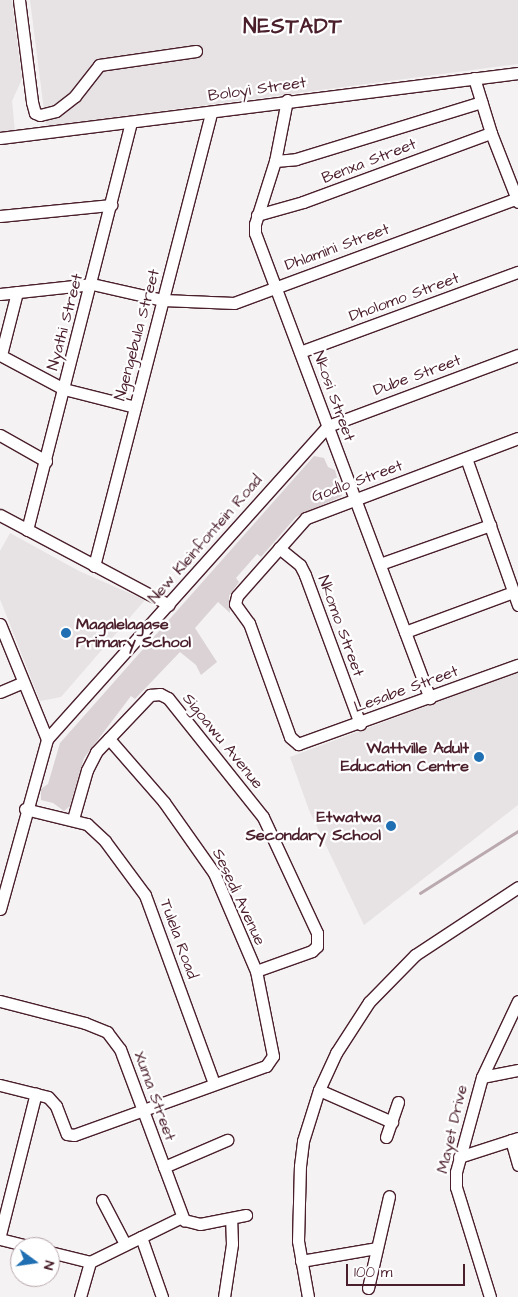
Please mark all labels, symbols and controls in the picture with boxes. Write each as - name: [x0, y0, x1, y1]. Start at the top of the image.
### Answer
- district label: NESTADT: [242, 14, 344, 40]
- street label: Boloyi Street: [207, 73, 307, 105]
- street label: Benxa Street: [319, 134, 419, 188]
- street label: Dhlamini Street: [282, 219, 392, 275]
- street label: Ngengebula Street: [110, 267, 164, 403]
- street label: Dholomo Street: [346, 268, 462, 326]
- street label: Nyathi Street: [43, 271, 87, 373]
- street label: Nkosi Street: [309, 348, 359, 444]
- street label: Dube Street: [371, 350, 463, 400]
- street label: Godlo Street: [309, 456, 405, 506]
- street label: New Kleinfontein Road: [144, 471, 266, 607]
- street label: Nkomo Street: [314, 573, 368, 679]
- place label: Magalelagase Primary School: [76, 614, 191, 652]
- marker: Magalelagase Primary School: [60, 627, 72, 639]
- street label: Lesabe Street: [351, 661, 461, 717]
- street label: Sigoawu Avenue: [179, 689, 267, 793]
- place label: Wattville Adult Education Centre: [341, 738, 469, 776]
- marker: Wattville Adult Education Centre: [473, 751, 485, 763]
- place label: Etwatwa Secondary School: [246, 807, 381, 845]
- marker: Etwatwa Secondary School: [385, 820, 397, 832]
- street label: Sesedi Avenue: [208, 846, 270, 948]
- street label: Tulela Road: [156, 897, 202, 981]
- street label: Xuma Street: [130, 1049, 180, 1143]
- street label: Mayet Drive: [432, 1083, 472, 1175]
- north arrow: [10, 1237, 60, 1287]
- scale bar: [348, 1254, 467, 1286]
- text: N: [38, 1259, 59, 1272]
- text: 100 m: [354, 1262, 393, 1283]

